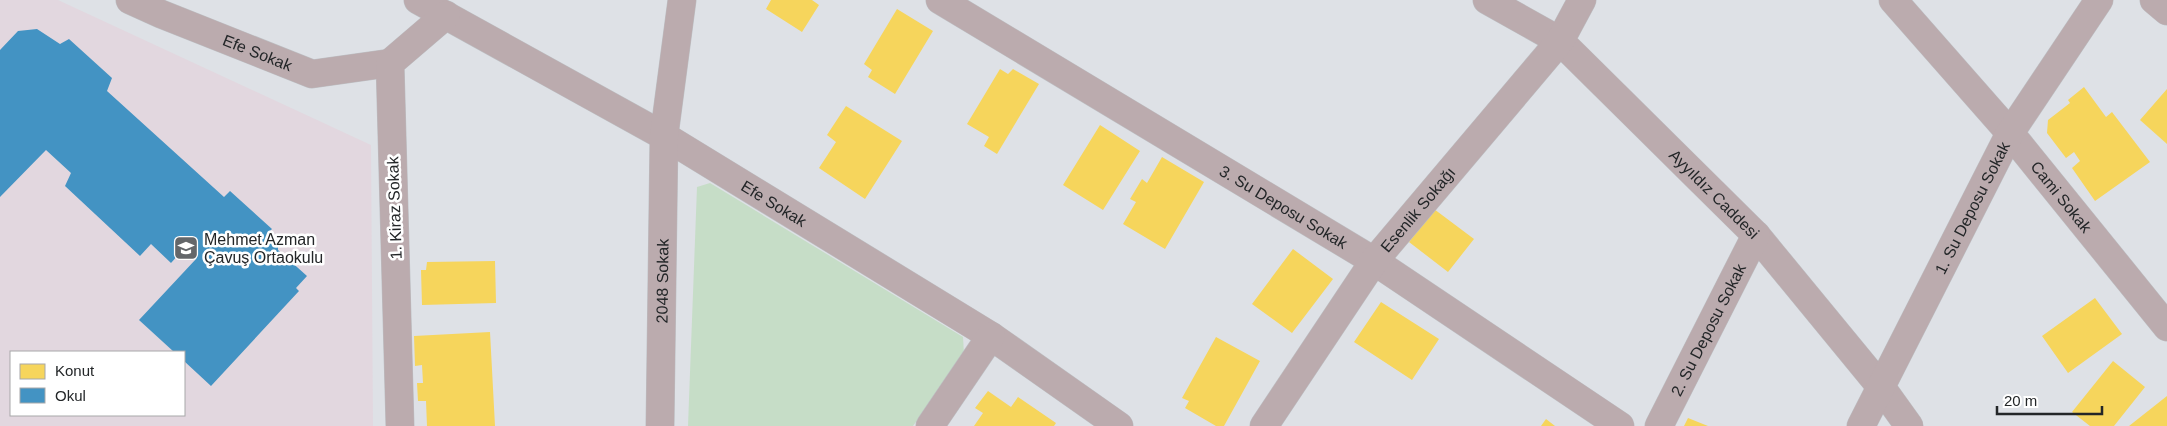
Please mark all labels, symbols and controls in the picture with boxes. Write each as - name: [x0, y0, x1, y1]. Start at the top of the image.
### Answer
- street label: Efe Sokak: [220, 31, 295, 75]
- street label: 1. Su Deposu Sokak: [1932, 138, 2014, 277]
- street label: Ayyıldız Caddesi: [1666, 146, 1762, 242]
- street label: 1. Kiraz Sokak: [384, 155, 405, 260]
- street label: Cami Sokak: [2027, 158, 2095, 237]
- street label: 3. Su Deposu Sokak: [1216, 162, 1351, 253]
- street label: Esenlik Sokağı: [1377, 164, 1459, 256]
- street label: Efe Sokak: [738, 177, 810, 230]
- place label: Mehmet Azman Çavuş Ortaokulu: [204, 231, 323, 266]
- school or university icon: Mehmet Azman Çavuş Ortaokulu: [173, 235, 199, 261]
- street label: 2048 Sokak: [653, 238, 672, 323]
- street label: 2. Su Deposu Sokak: [1668, 260, 1749, 399]
- legend: [10, 351, 185, 416]
- text: Konut: [55, 362, 95, 379]
- scale bar: [1997, 384, 2102, 416]
- text: Okul: [55, 387, 86, 404]
- text: 20 m: [2004, 392, 2037, 409]

